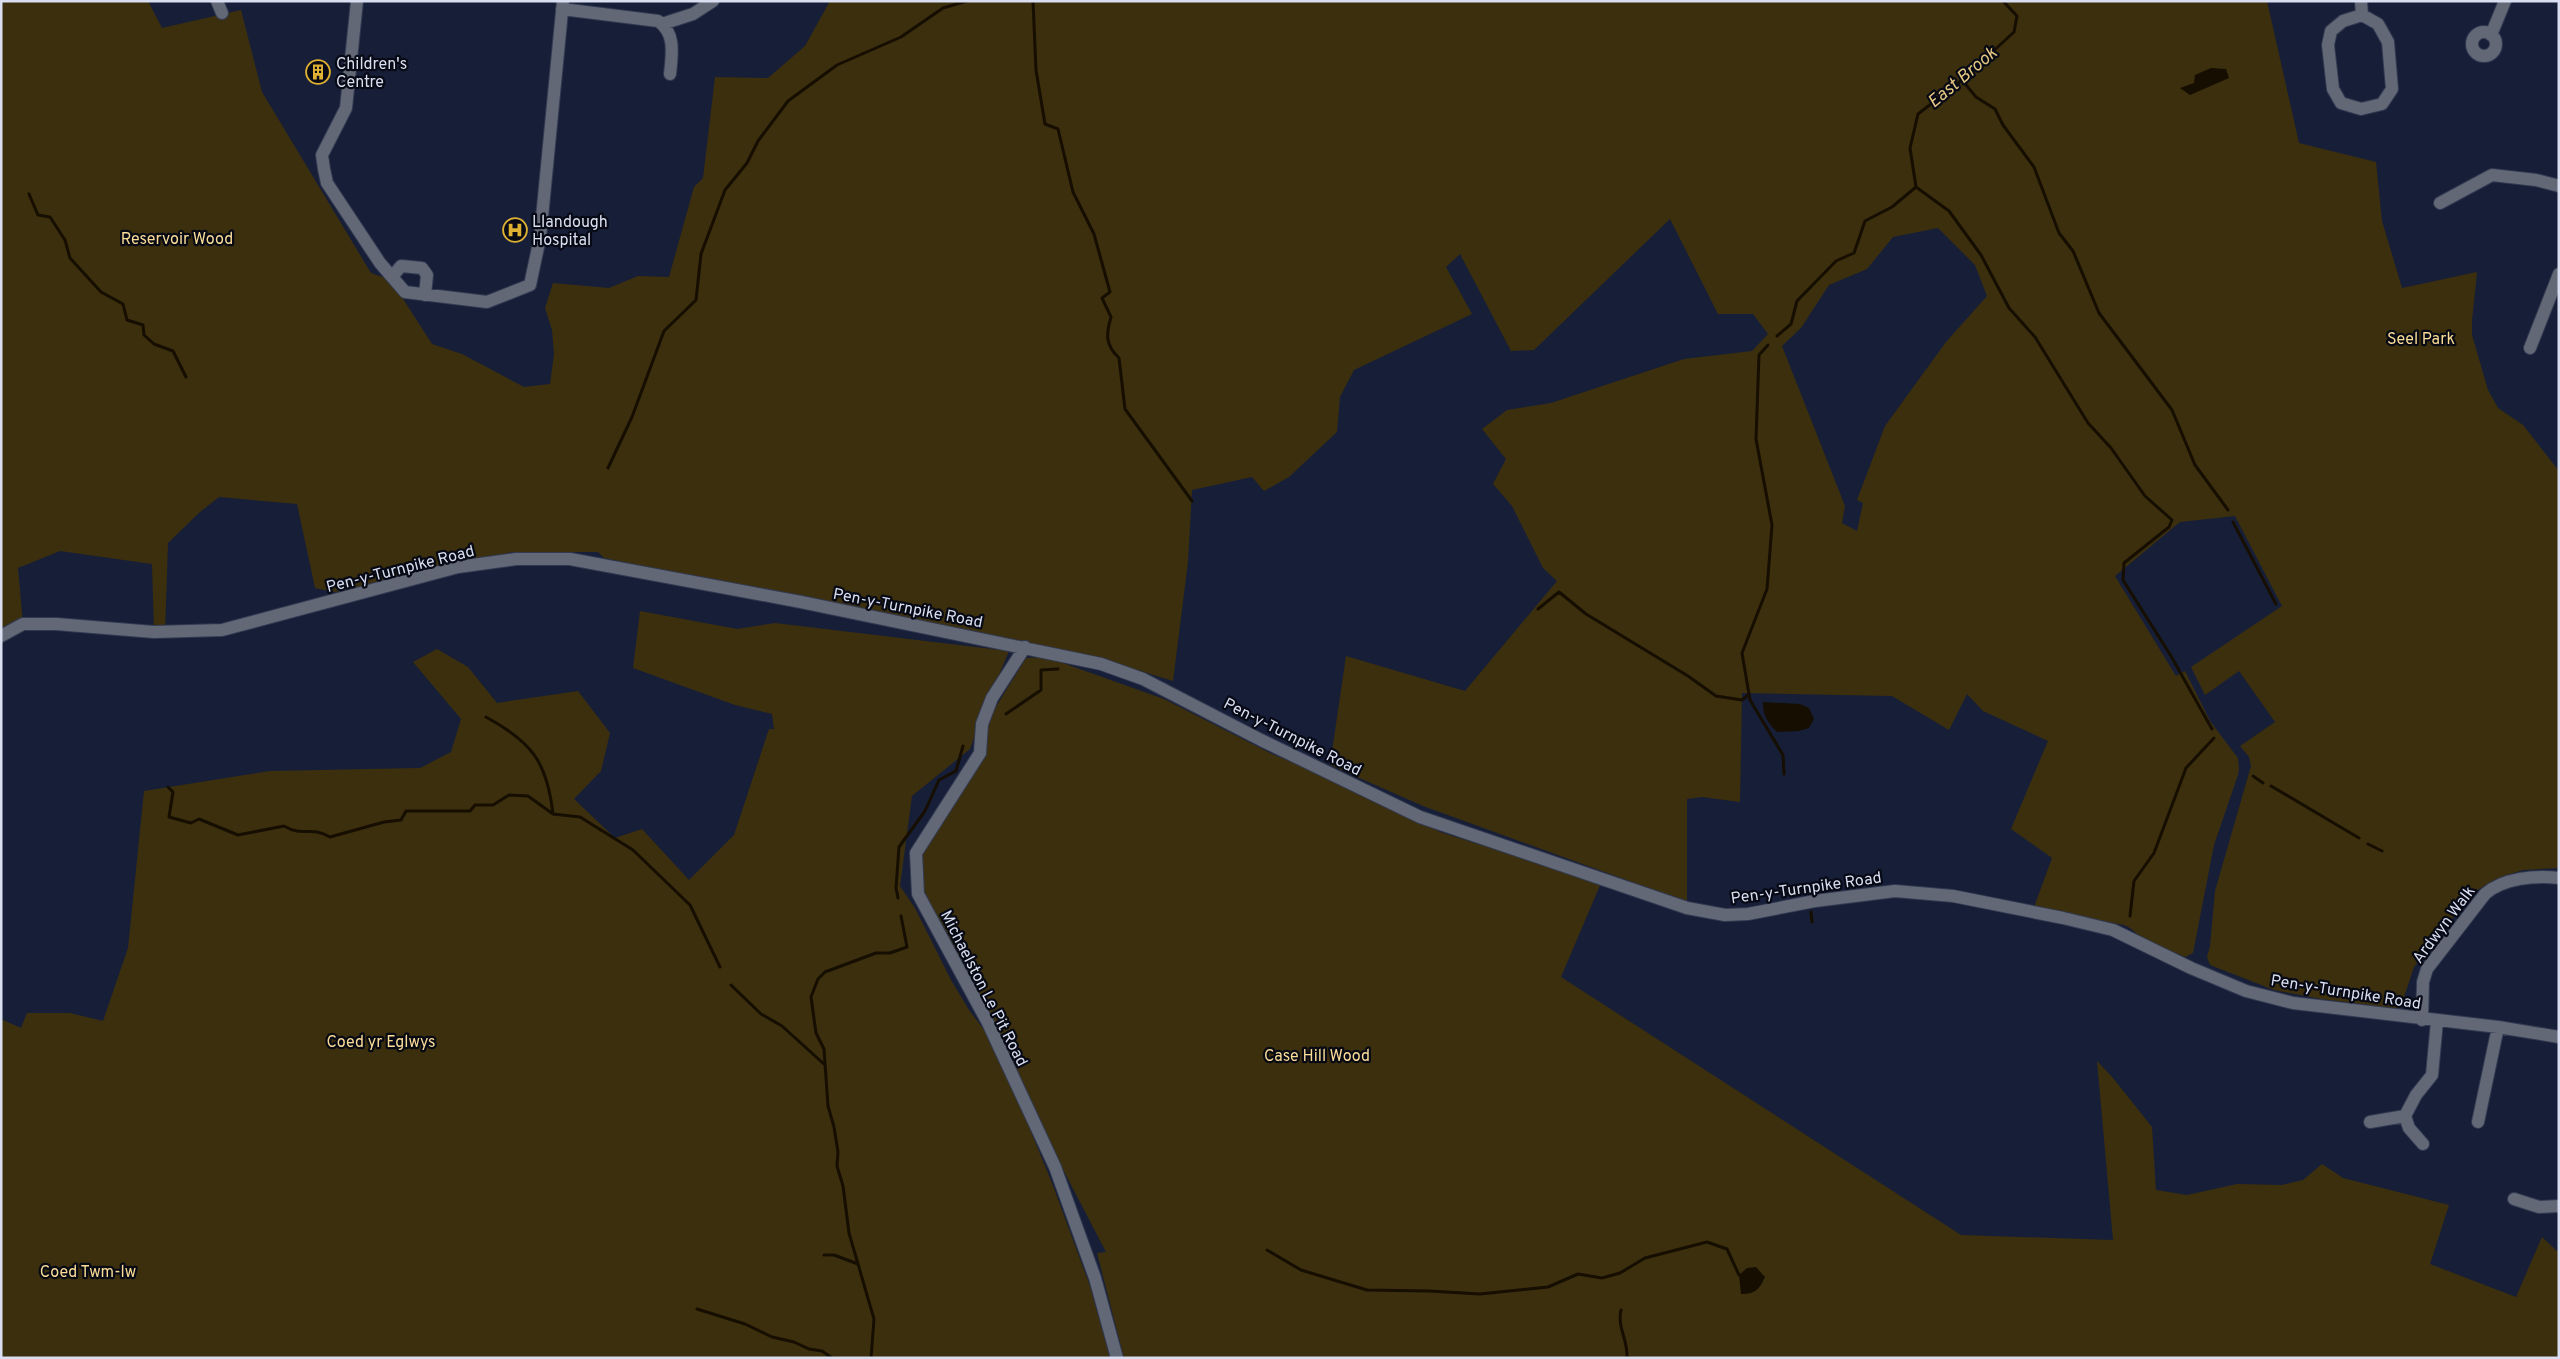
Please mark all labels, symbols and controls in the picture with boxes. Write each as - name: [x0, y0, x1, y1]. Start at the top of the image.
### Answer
- water label: East Brook: [1923, 42, 2003, 114]
- place label: Children's Centre: [336, 55, 407, 93]
- building icon: Children's Centre: [305, 59, 331, 85]
- place label: Llandough Hospital: [532, 213, 608, 251]
- hospital icon: Llandough Hospital: [502, 217, 528, 243]
- park label: Reservoir Wood: [121, 230, 233, 250]
- park label: Seel Park: [2387, 330, 2455, 350]
- street label: Pen-y-Turnpike Road: [324, 542, 477, 598]
- street label: Pen-y-Turnpike Road: [831, 585, 984, 633]
- street label: Pen-y-Turnpike Road: [1220, 694, 1364, 781]
- street label: Pen-y-Turnpike Road: [1730, 868, 1883, 909]
- street label: Ardwyn Walk: [2409, 882, 2480, 968]
- street label: Michaelston Le Pit Road: [935, 907, 1031, 1070]
- street label: Pen-y-Turnpike Road: [2269, 971, 2422, 1015]
- park label: Coed yr Eglwys: [326, 1033, 436, 1053]
- park label: Case Hill Wood: [1264, 1047, 1370, 1067]
- park label: Coed Twm-lw: [40, 1263, 136, 1283]

